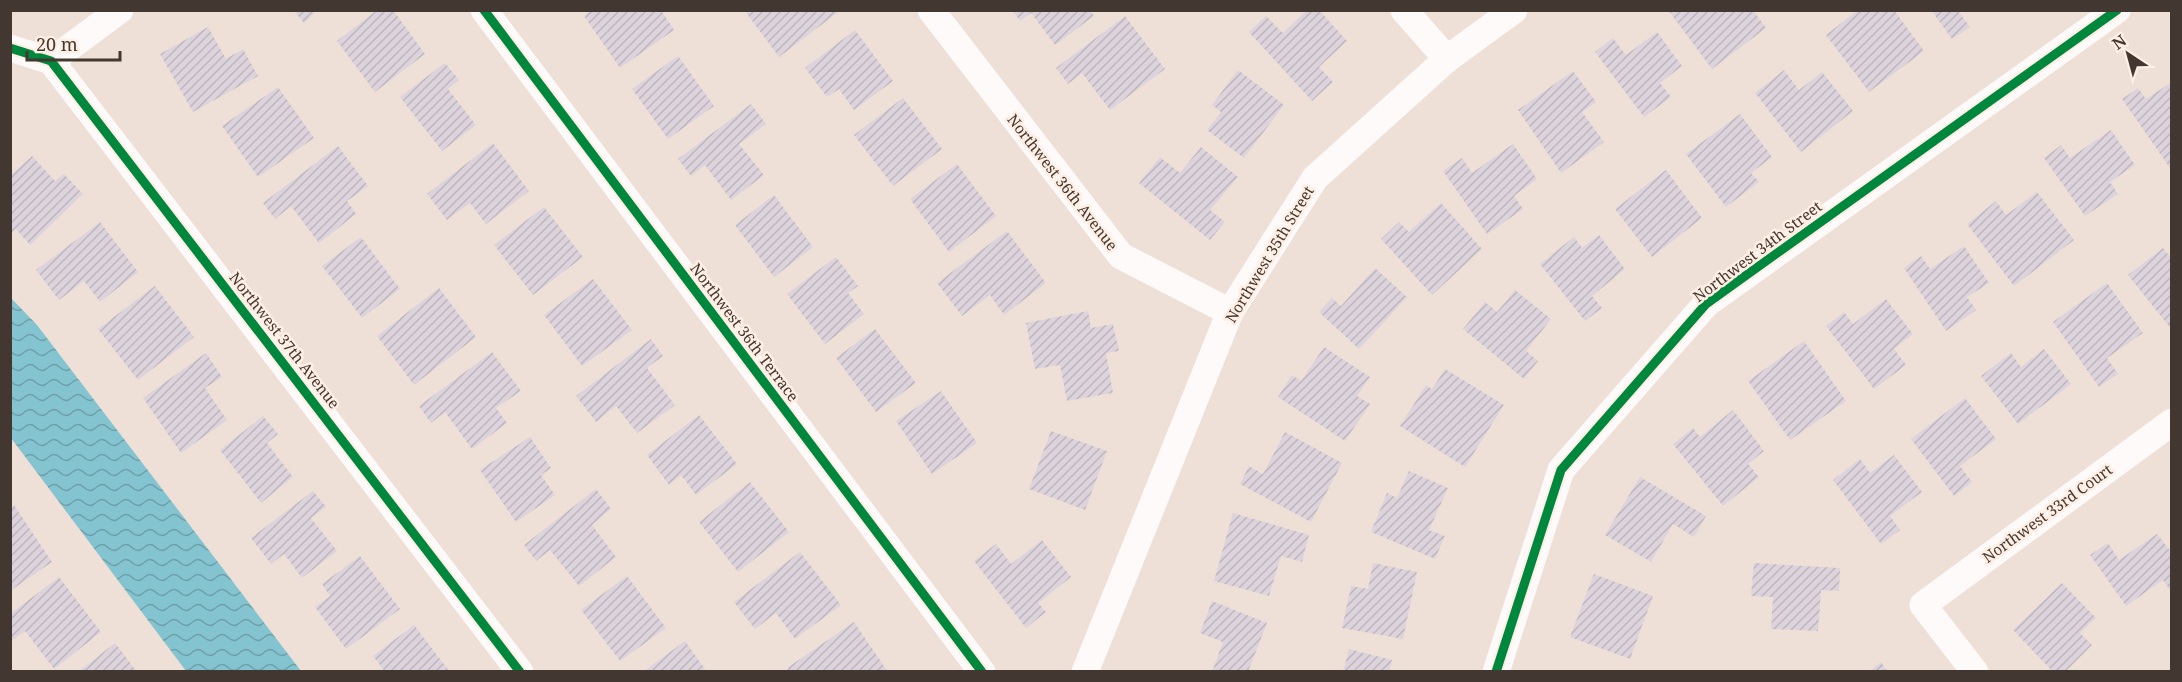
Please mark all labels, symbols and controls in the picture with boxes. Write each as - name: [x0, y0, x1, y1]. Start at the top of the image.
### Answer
- scale bar: [27, 24, 120, 62]
- north arrow: [2098, 24, 2158, 84]
- text: N: [2108, 29, 2131, 54]
- text: 20 m: [36, 32, 78, 56]
- street label: Northwest 36th Avenue: [1003, 110, 1123, 254]
- street label: Northwest 35th Street: [1220, 182, 1318, 326]
- street label: Northwest 34th Street: [1689, 196, 1825, 306]
- street label: Northwest 36th Terrace: [686, 259, 804, 405]
- street label: Northwest 37th Avenue: [225, 268, 345, 412]
- street label: Northwest 33rd Court: [1978, 459, 2116, 567]

